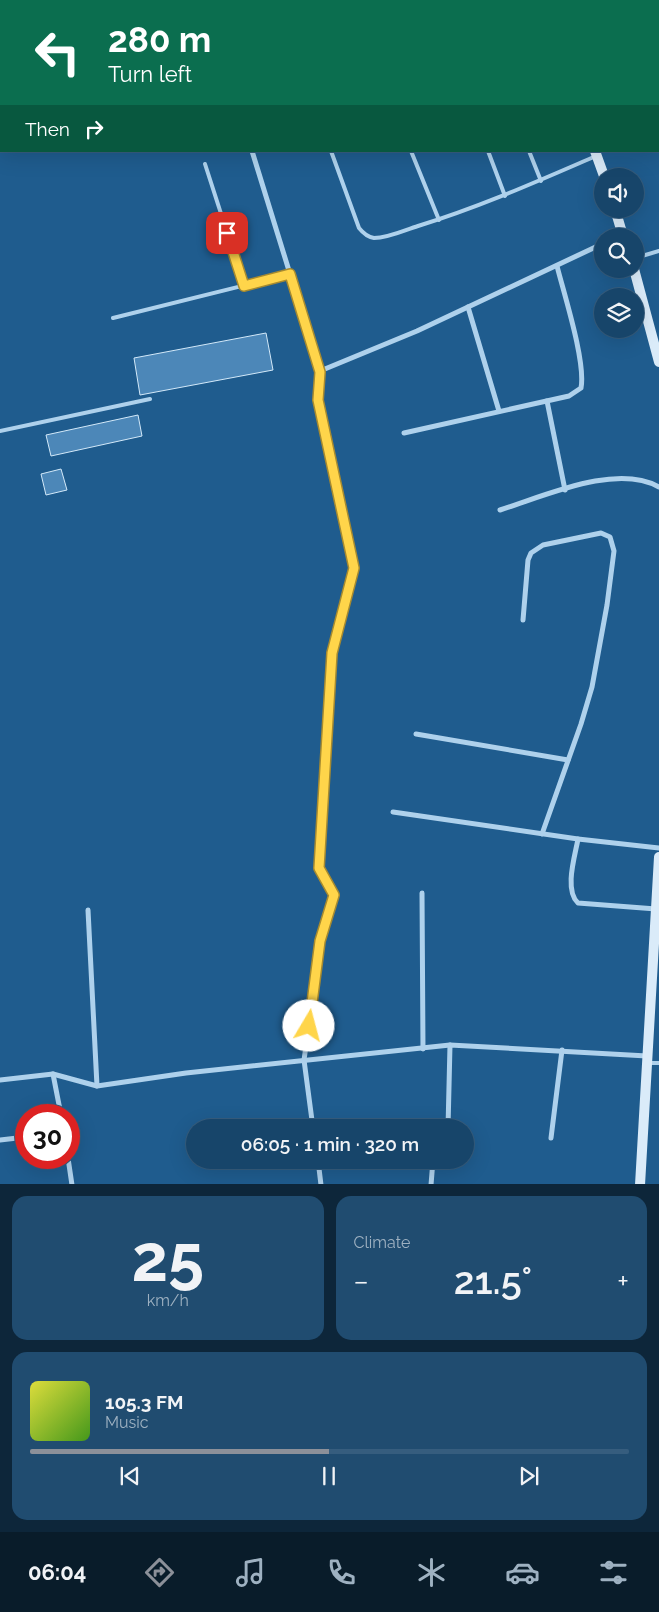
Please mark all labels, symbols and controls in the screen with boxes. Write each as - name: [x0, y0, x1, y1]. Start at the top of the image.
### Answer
- text: 280 m: [108, 19, 211, 60]
- icon: left: [25, 20, 90, 85]
- text: Turn left: [108, 61, 192, 87]
- icon: right: [80, 115, 108, 143]
- text: Then: [25, 118, 70, 140]
- map controls: [594, 168, 644, 338]
- button: sound: [594, 168, 644, 218]
- pin: [206, 212, 248, 254]
- icon: arrive: [213, 219, 241, 247]
- button: search: [594, 228, 644, 278]
- button: layers: [594, 288, 644, 338]
- position arrow: [282, 999, 334, 1051]
- speed limit sign: 30: [15, 1104, 80, 1169]
- text: 06:05 · 1 min · 320 m: [241, 1133, 419, 1155]
- text: 25: [131, 1220, 204, 1296]
- text: Climate: [354, 1233, 410, 1252]
- text: 21.5°: [454, 1258, 532, 1303]
- text: −: [354, 1265, 369, 1298]
- text: +: [617, 1265, 629, 1298]
- text: km/h: [147, 1291, 189, 1310]
- text: 105.3 FM: [105, 1391, 183, 1413]
- text: Music: [105, 1413, 149, 1432]
- icon: previous: [116, 1462, 144, 1490]
- icon: pause: [315, 1462, 343, 1490]
- icon: next: [515, 1462, 543, 1490]
- icon: directions: [142, 1555, 177, 1590]
- icon: music: [233, 1555, 268, 1590]
- icon: phone: [324, 1555, 359, 1590]
- icon: climate: [414, 1555, 449, 1590]
- icon: car: [505, 1555, 540, 1590]
- icon: filters: [596, 1555, 631, 1590]
- text: 06:04: [28, 1559, 86, 1585]

